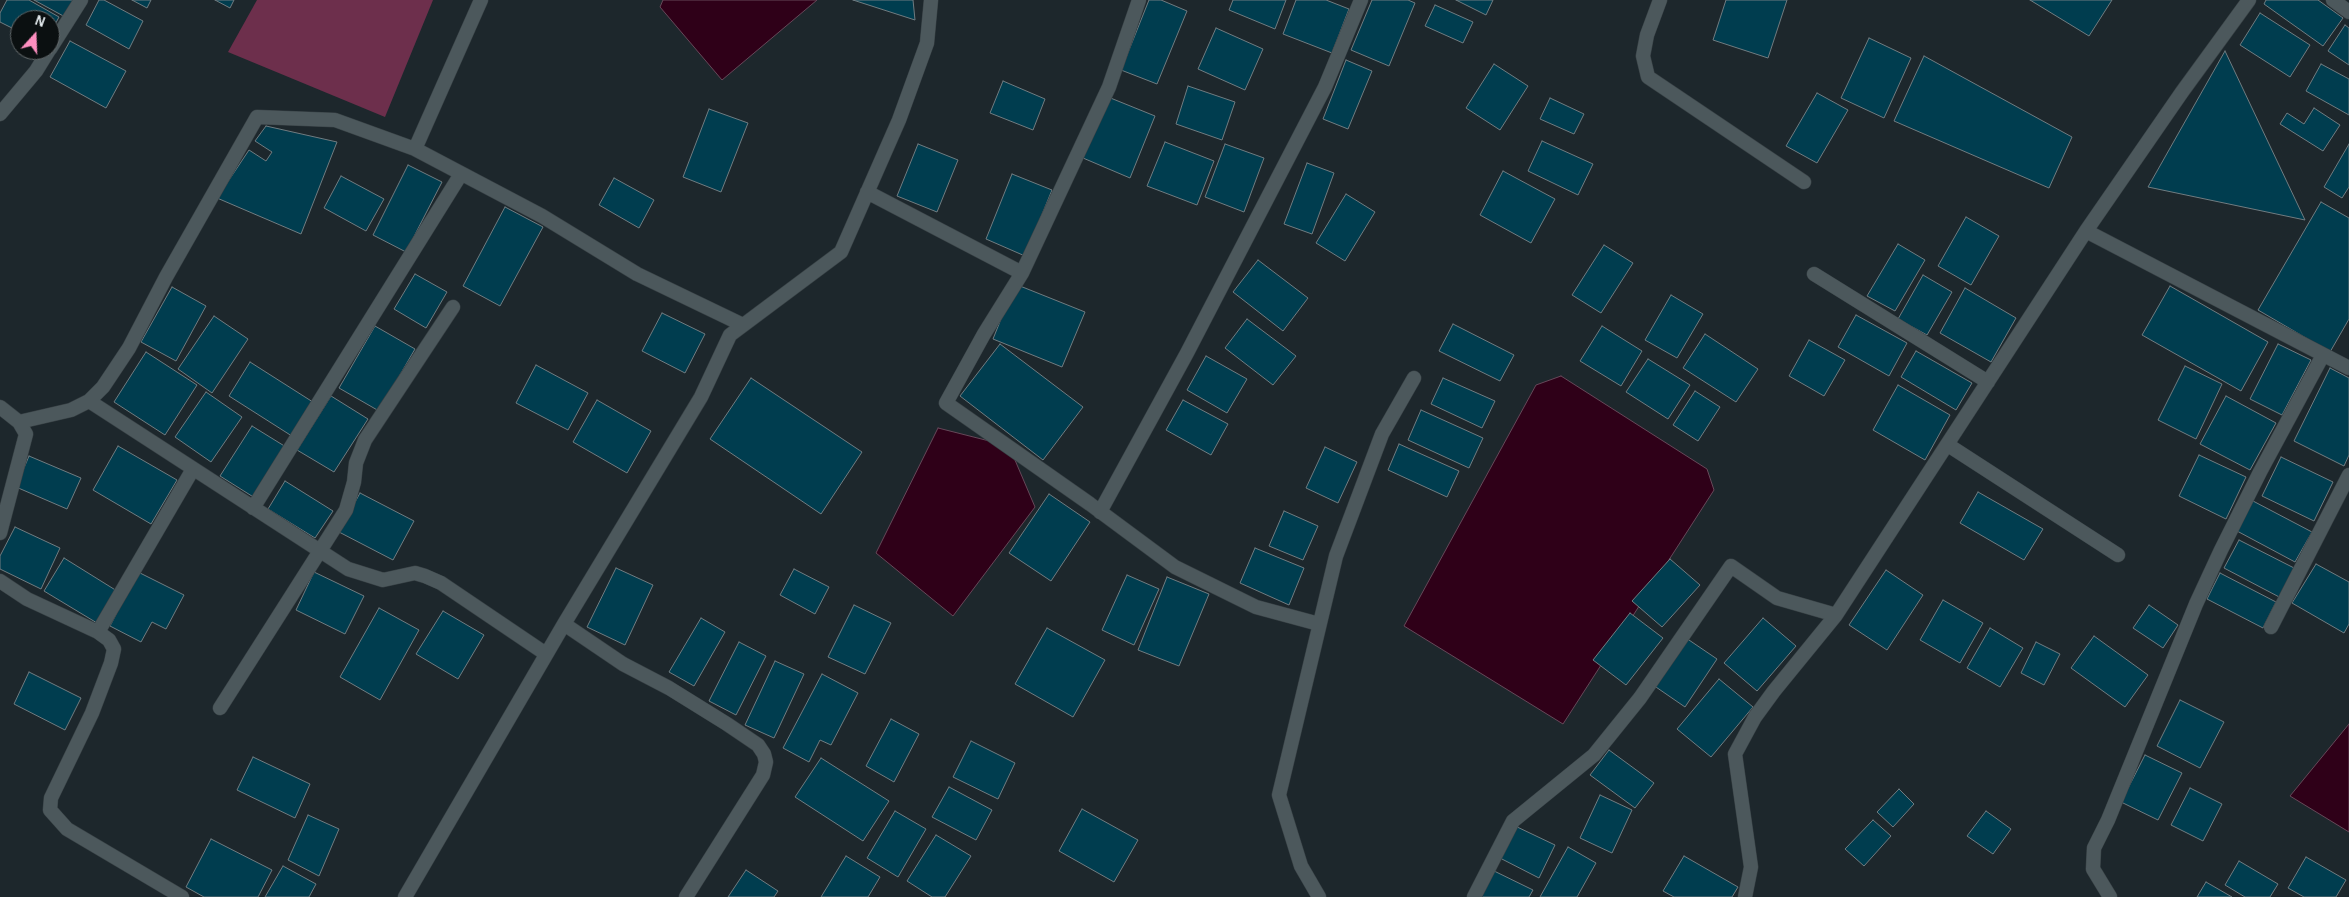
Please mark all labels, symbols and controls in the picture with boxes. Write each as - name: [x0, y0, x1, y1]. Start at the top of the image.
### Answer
- north arrow: [10, 10, 60, 60]
- text: N: [33, 14, 47, 30]

